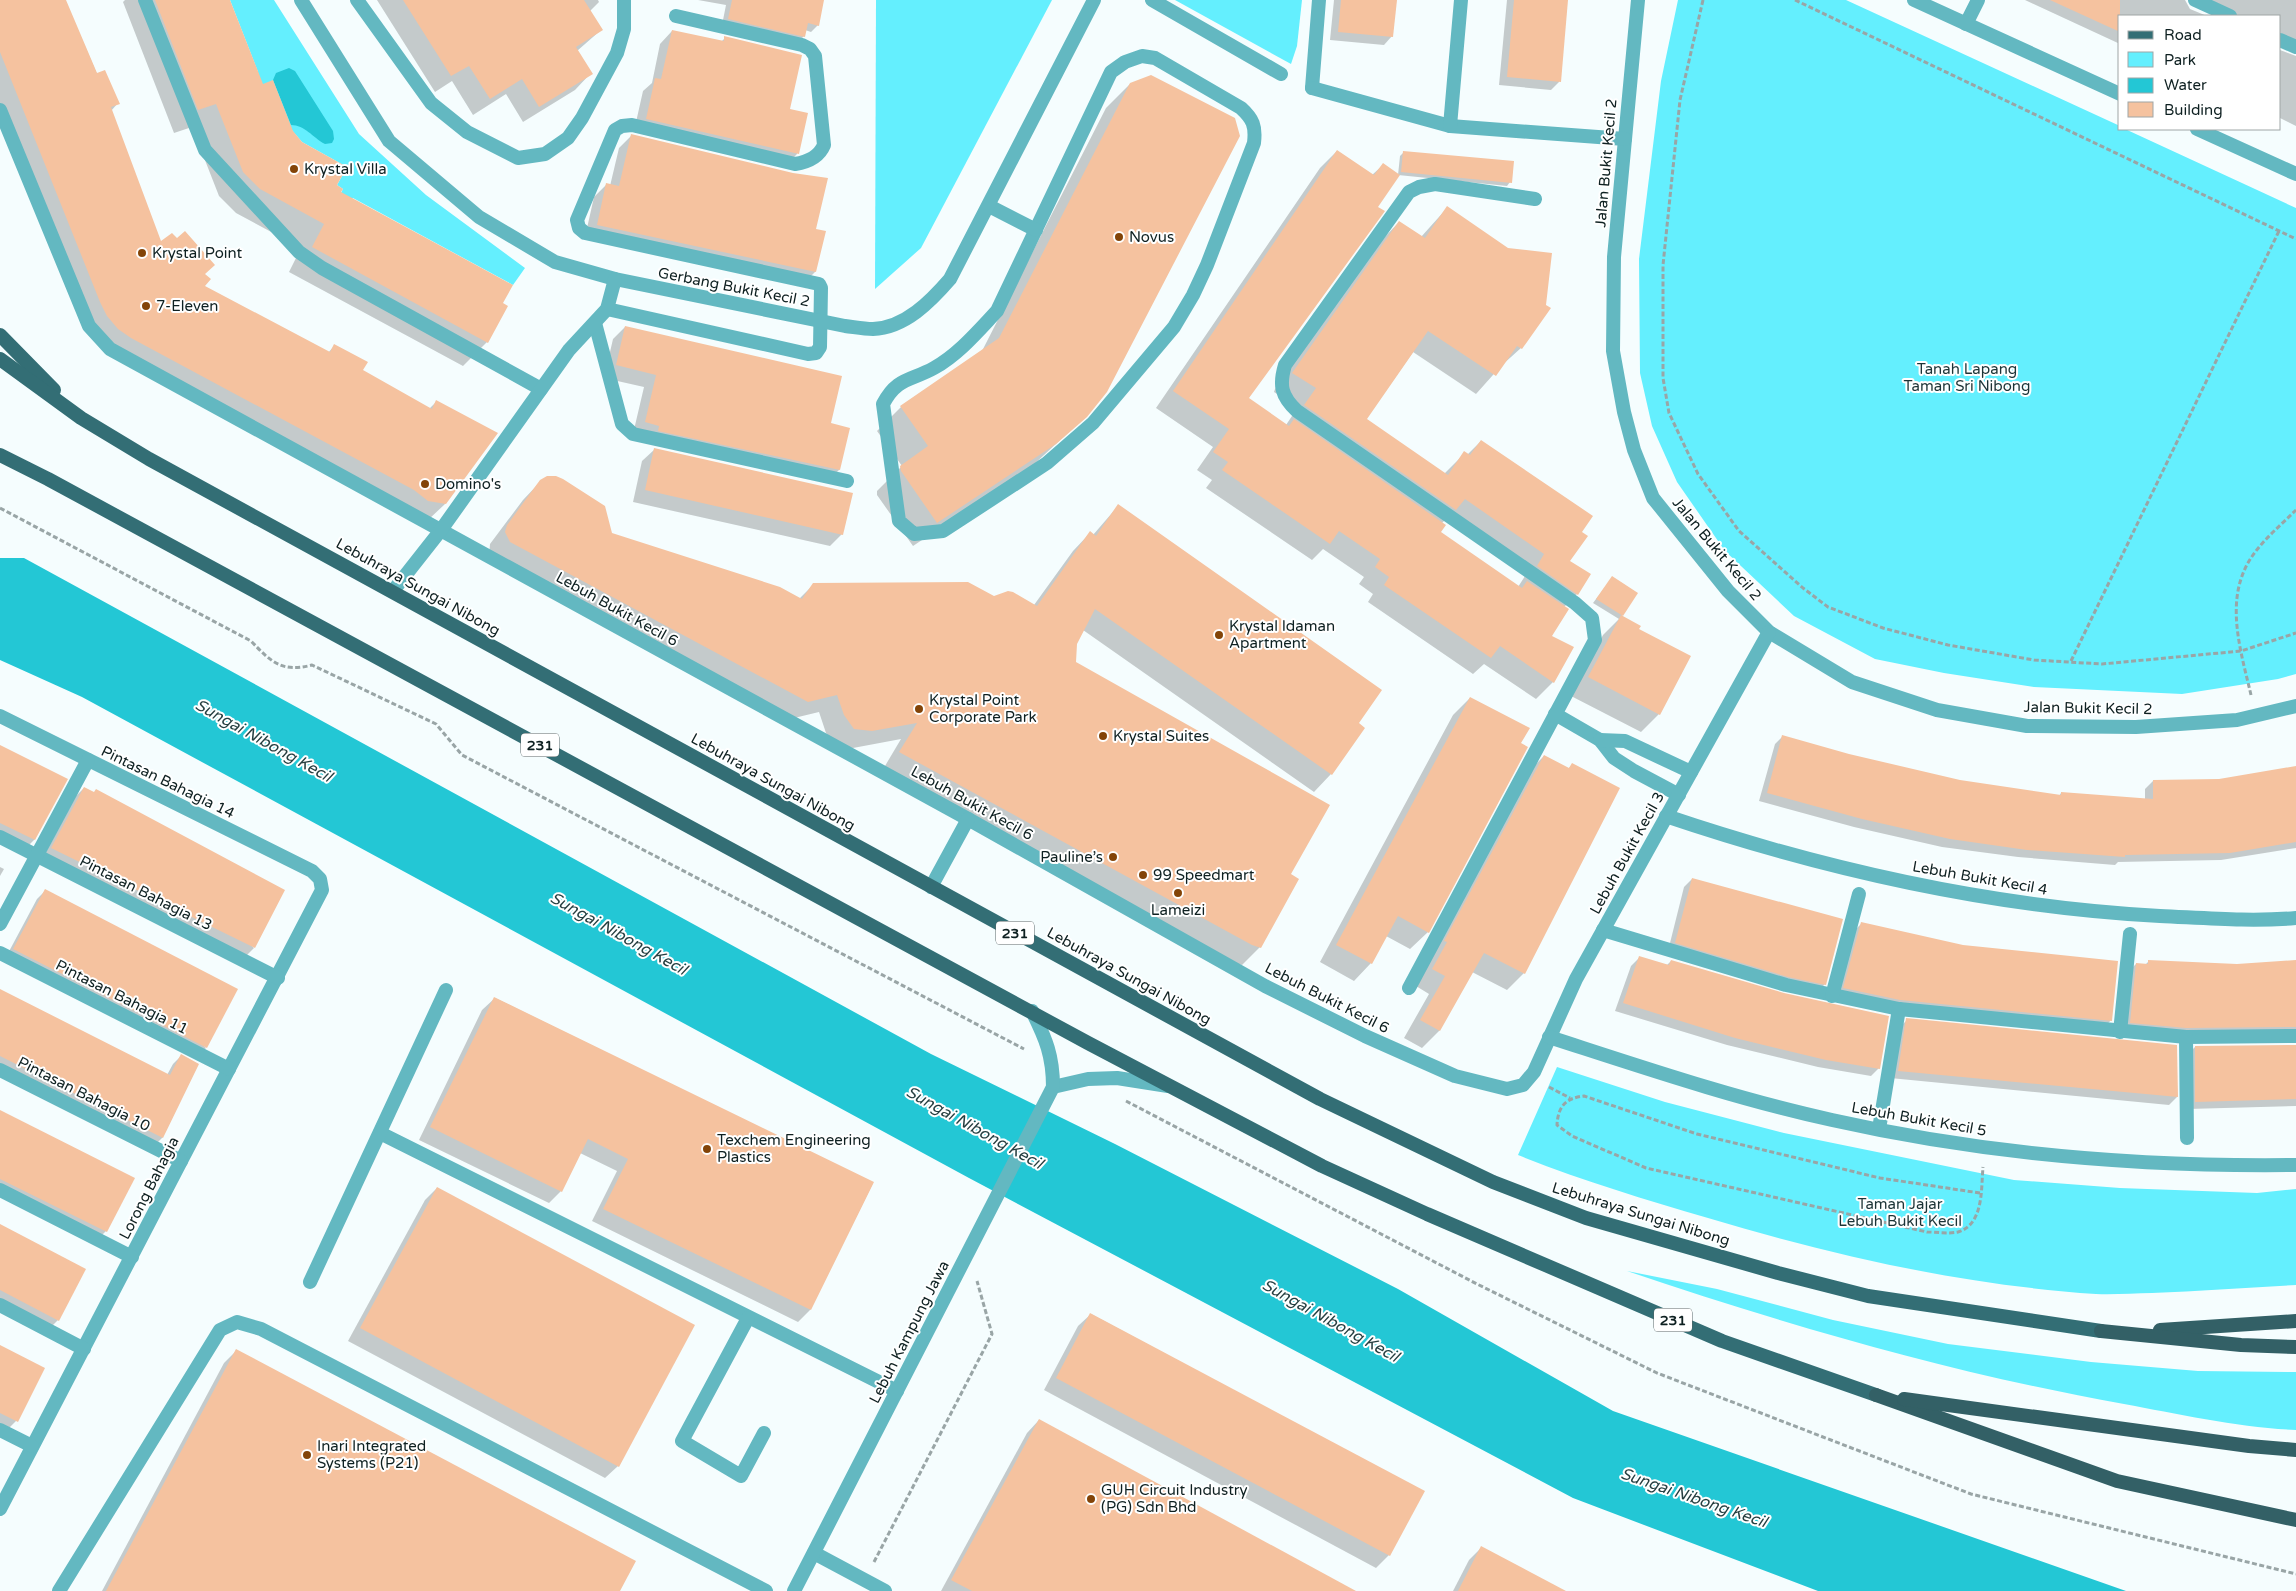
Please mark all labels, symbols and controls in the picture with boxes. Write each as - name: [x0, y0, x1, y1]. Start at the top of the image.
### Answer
- legend: [2118, 15, 2281, 130]
- text: Road: [2164, 26, 2202, 44]
- text: Park: [2164, 51, 2196, 69]
- text: Water: [2164, 76, 2207, 94]
- street label: Jalan Bukit Kecil 2: [1591, 98, 1621, 228]
- text: Building: [2164, 101, 2223, 119]
- place label: Krystal Villa: [304, 160, 387, 178]
- marker: Krystal Villa: [288, 163, 300, 175]
- place label: Novus: [1129, 228, 1174, 246]
- marker: Novus: [1113, 231, 1125, 243]
- place label: Krystal Point: [152, 244, 242, 262]
- marker: Krystal Point: [136, 247, 148, 259]
- street label: Gerbang Bukit Kecil 2: [657, 263, 811, 311]
- place label: 7-Eleven: [156, 297, 218, 315]
- marker: 7-Eleven: [140, 300, 152, 312]
- park label: Tanah Lapang Taman Sri Nibong: [1904, 360, 2030, 395]
- place label: Domino's: [435, 475, 501, 493]
- marker: Domino's: [419, 478, 431, 490]
- street label: Jalan Bukit Kecil 2: [1669, 494, 1765, 604]
- street label: Lebuhraya Sungai Nibong: [333, 534, 503, 640]
- street label: Lebuh Bukit Kecil 6: [553, 568, 681, 650]
- place label: Krystal Idaman Apartment: [1229, 617, 1335, 652]
- marker: Krystal Idaman Apartment: [1213, 629, 1225, 641]
- place label: Krystal Point Corporate Park: [929, 691, 1037, 726]
- water label: Sungai Nibong Kecil: [192, 695, 337, 788]
- street label: Jalan Bukit Kecil 2: [2023, 698, 2153, 718]
- marker: Krystal Point Corporate Park: [913, 703, 925, 715]
- place label: Krystal Suites: [1113, 727, 1209, 745]
- street label: Lebuhraya Sungai Nibong: [688, 729, 858, 835]
- marker: Krystal Suites: [1097, 730, 1109, 742]
- road number: 231: [521, 734, 559, 756]
- street label: Pintasan Bahagia 14: [98, 742, 238, 822]
- street label: Lebuh Bukit Kecil 6: [908, 762, 1036, 844]
- street label: Lebuh Bukit Kecil 3: [1586, 789, 1668, 917]
- place label: Pauline’s: [1040, 848, 1103, 866]
- marker: Pauline’s: [1107, 851, 1119, 863]
- street label: Pintasan Bahagia 13: [77, 852, 215, 934]
- street label: Lebuh Bukit Kecil 4: [1911, 857, 2049, 899]
- place label: 99 Speedmart: [1153, 866, 1255, 884]
- marker: 99 Speedmart: [1137, 869, 1149, 881]
- marker: Lameizi: [1172, 887, 1184, 899]
- water label: Sungai Nibong Kecil: [547, 888, 692, 981]
- place label: Lameizi: [1151, 901, 1205, 919]
- road number: 231: [996, 921, 1034, 944]
- street label: Lebuhraya Sungai Nibong: [1044, 923, 1214, 1029]
- street label: Pintasan Bahagia 11: [53, 956, 191, 1038]
- street label: Lebuh Bukit Kecil 6: [1262, 959, 1392, 1037]
- street label: Pintasan Bahagia 10: [15, 1053, 153, 1135]
- water label: Sungai Nibong Kecil: [903, 1082, 1048, 1175]
- street label: Lebuh Bukit Kecil 5: [1850, 1098, 1988, 1140]
- place label: Texchem Engineering Plastics: [717, 1131, 871, 1166]
- street label: Lorong Bahagia: [115, 1134, 183, 1242]
- marker: Texchem Engineering Plastics: [701, 1143, 713, 1155]
- street label: Lebuhraya Sungai Nibong: [1550, 1178, 1732, 1250]
- park label: Taman Jajar Lebuh Bukit Kecil: [1838, 1195, 1962, 1230]
- street label: Lebuh Kampung Jawa: [865, 1258, 953, 1406]
- water label: Sungai Nibong Kecil: [1259, 1275, 1404, 1368]
- road number: 231: [1654, 1308, 1692, 1332]
- place label: Inari Integrated Systems (P21): [317, 1437, 426, 1472]
- marker: Inari Integrated Systems (P21): [301, 1449, 313, 1461]
- water label: Sungai Nibong Kecil: [1618, 1464, 1771, 1533]
- place label: GUH Circuit Industry (PG) Sdn Bhd: [1101, 1481, 1248, 1516]
- marker: GUH Circuit Industry (PG) Sdn Bhd: [1085, 1493, 1097, 1505]

